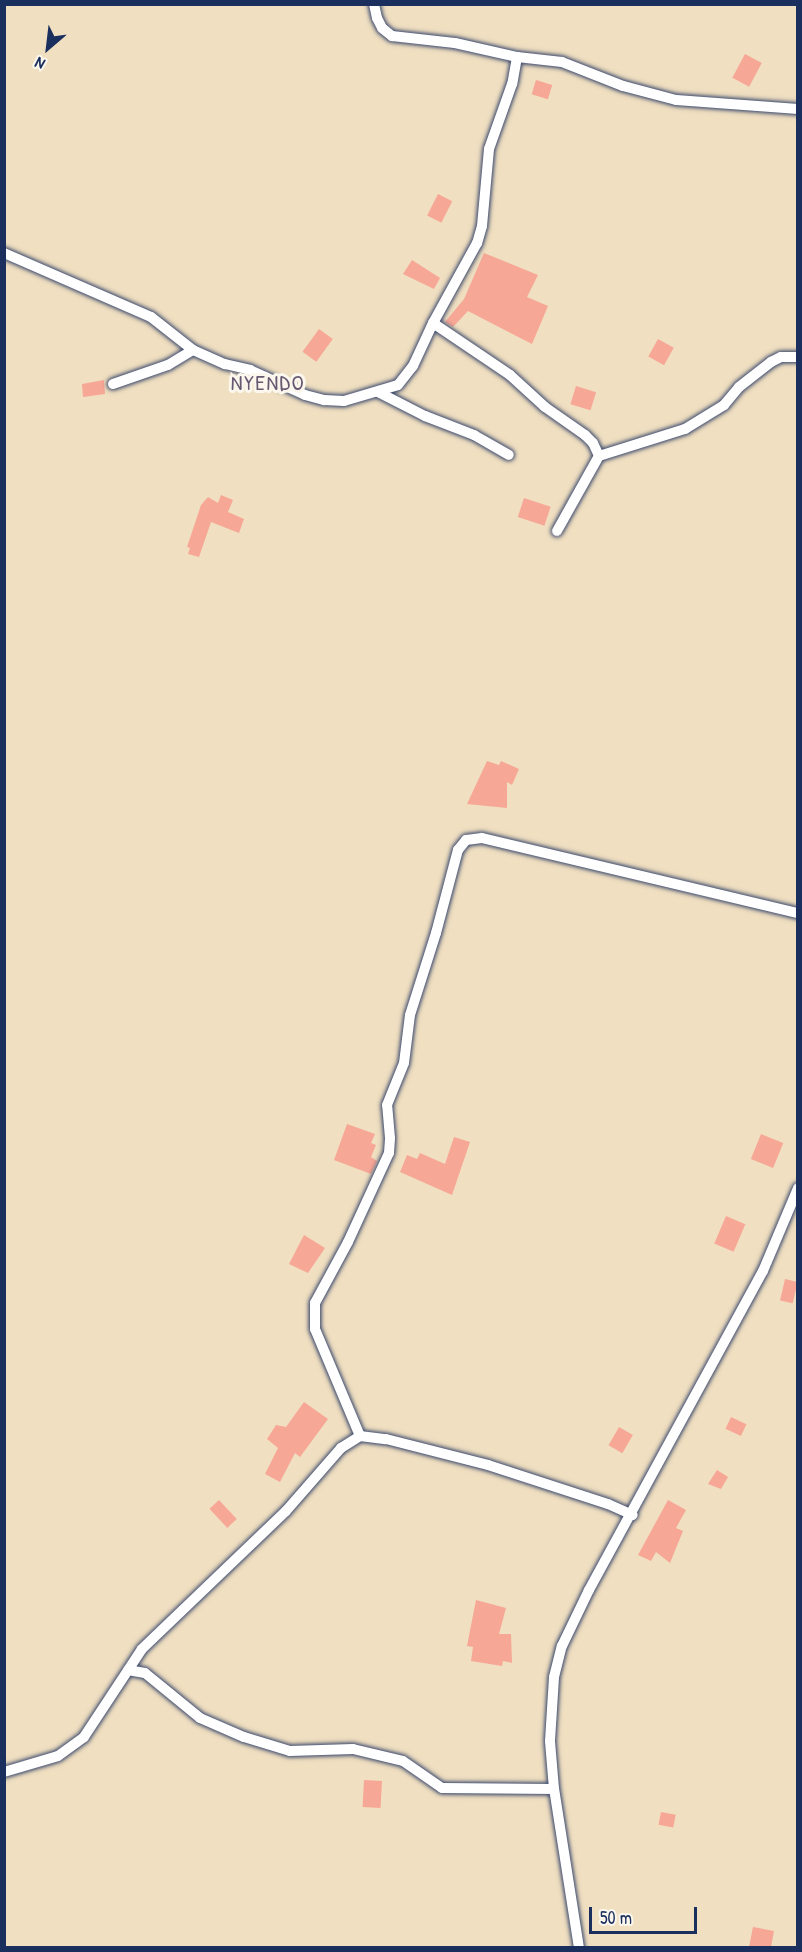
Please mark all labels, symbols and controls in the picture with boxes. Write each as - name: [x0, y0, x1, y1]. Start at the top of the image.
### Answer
- north arrow: [18, 18, 78, 78]
- text: N: [31, 52, 48, 76]
- district label: NYENDO: [231, 370, 305, 396]
- scale bar: [592, 1895, 700, 1933]
- text: 50 m: [600, 1905, 632, 1930]

